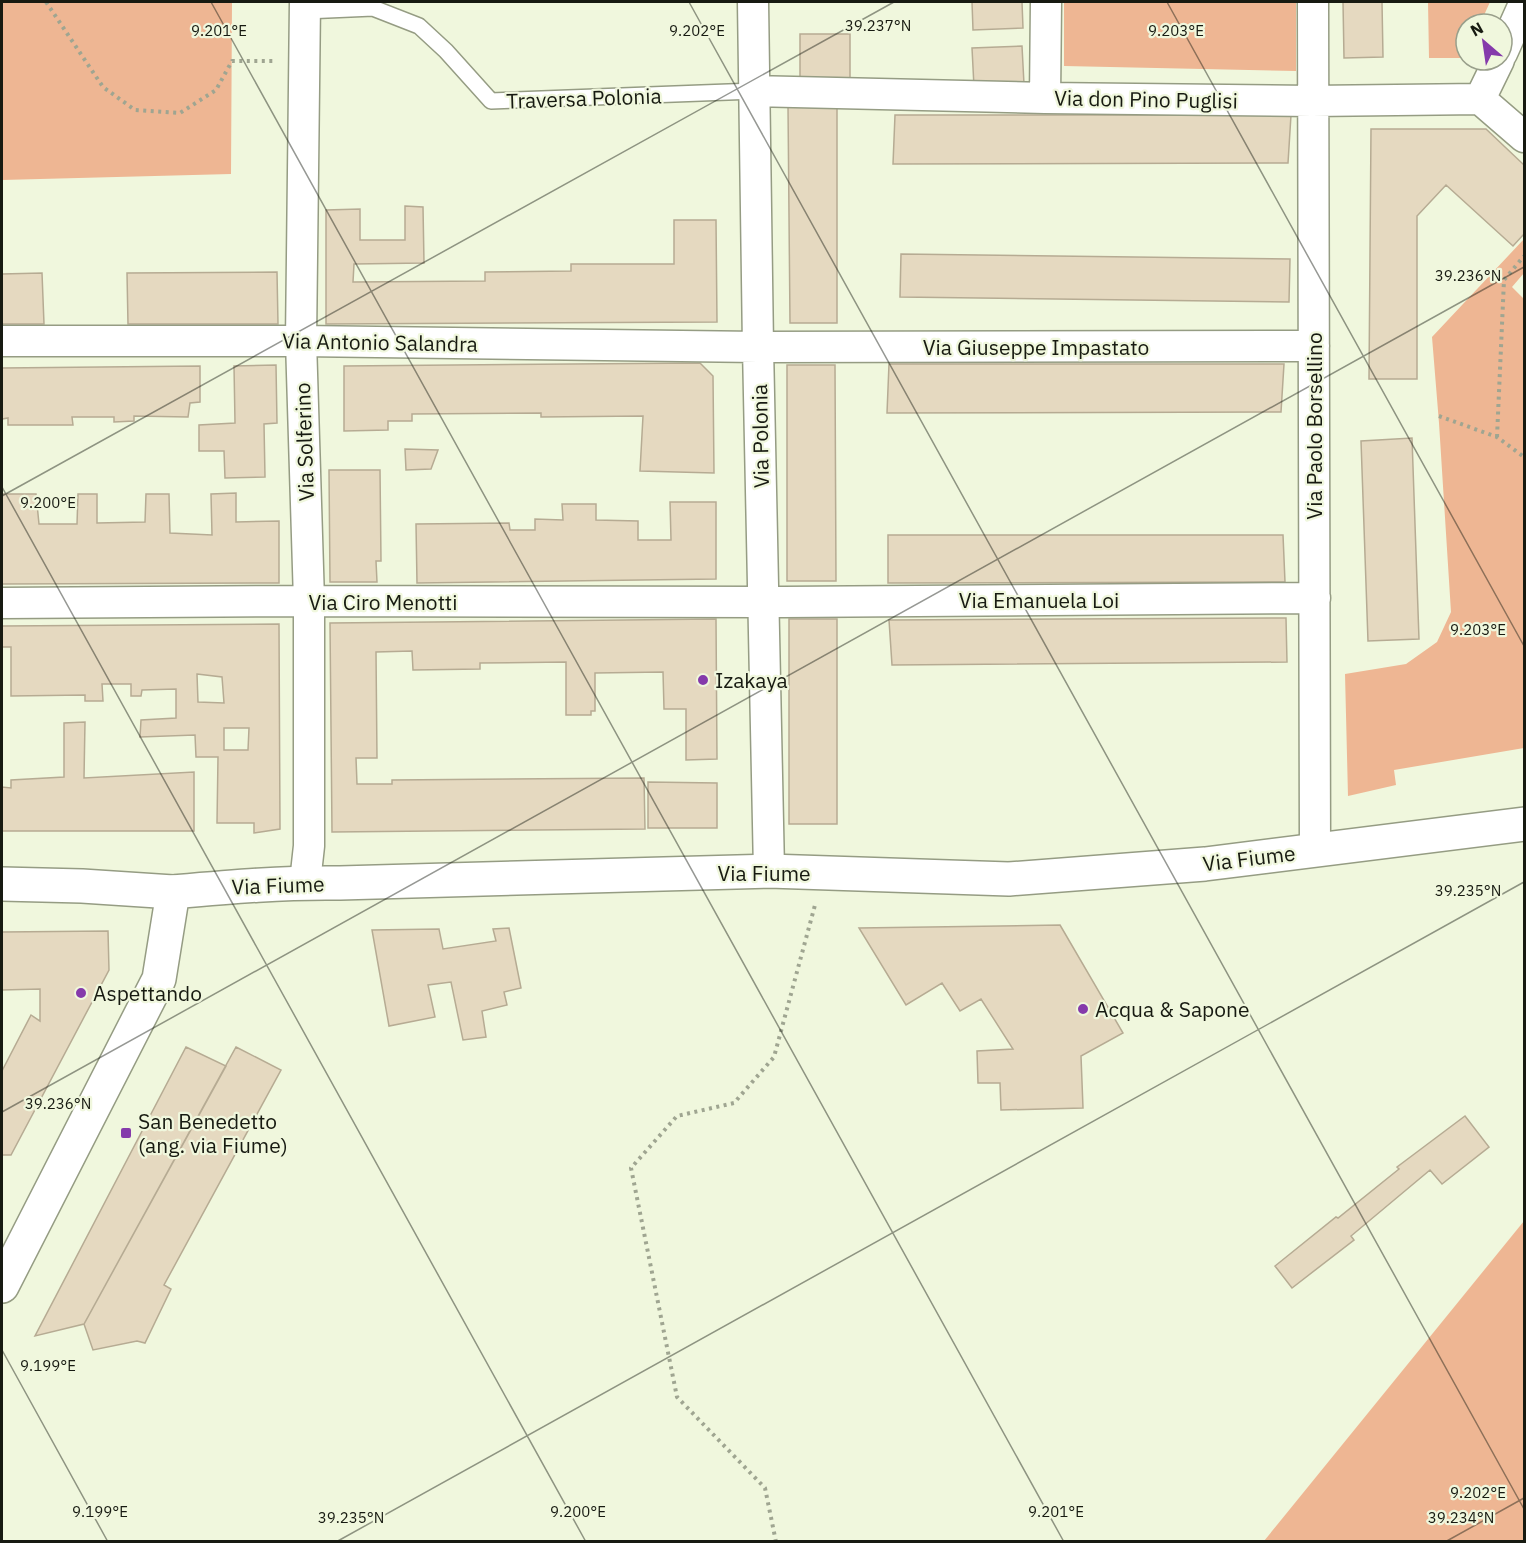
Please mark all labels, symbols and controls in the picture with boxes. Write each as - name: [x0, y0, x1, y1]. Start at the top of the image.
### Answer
- north arrow: [1454, 12, 1514, 72]
- text: 39.237°N: [845, 16, 911, 35]
- text: N: [1467, 17, 1487, 40]
- text: 9.201°E: [191, 21, 247, 40]
- text: 9.202°E: [669, 21, 725, 40]
- text: 9.203°E: [1148, 21, 1204, 40]
- street label: Traversa Polonia: [506, 81, 662, 115]
- street label: Via don Pino Puglisi: [1054, 83, 1238, 115]
- text: 39.236°N: [1435, 266, 1501, 285]
- street label: Via Antonio Salandra: [282, 326, 478, 358]
- street label: Via Paolo Borsellino: [1300, 332, 1328, 520]
- street label: Via Giuseppe Impastato: [923, 333, 1149, 361]
- street label: Via Solferino: [288, 382, 320, 502]
- street label: Via Polonia: [745, 384, 775, 488]
- text: 9.200°E: [20, 493, 76, 512]
- street label: Via Emanuela Loi: [959, 586, 1119, 614]
- street label: Via Ciro Menotti: [309, 588, 457, 616]
- text: 9.203°E: [1450, 620, 1506, 639]
- place label: Izakaya: [715, 666, 788, 694]
- marker: Izakaya: [696, 673, 710, 687]
- street label: Via Fiume: [1201, 838, 1297, 878]
- street label: Via Fiume: [718, 859, 811, 887]
- street label: Via Fiume: [231, 869, 325, 901]
- text: 39.235°N: [1435, 881, 1501, 900]
- place label: Aspettando: [93, 979, 202, 1007]
- marker: Aspettando: [74, 986, 88, 1000]
- place label: Acqua & Sapone: [1095, 995, 1250, 1023]
- marker: Acqua & Sapone: [1076, 1002, 1090, 1016]
- text: 39.236°N: [25, 1094, 91, 1113]
- place label: San Benedetto (ang. via Fiume): [138, 1107, 288, 1159]
- marker: San Benedetto (ang. via Fiume): [119, 1126, 133, 1140]
- text: 9.199°E: [20, 1356, 76, 1375]
- text: 9.202°E: [1450, 1483, 1506, 1502]
- text: 9.199°E: [72, 1502, 128, 1521]
- text: 9.200°E: [550, 1502, 606, 1521]
- text: 9.201°E: [1028, 1502, 1084, 1521]
- text: 39.235°N: [318, 1508, 384, 1527]
- text: 39.234°N: [1428, 1508, 1494, 1527]

